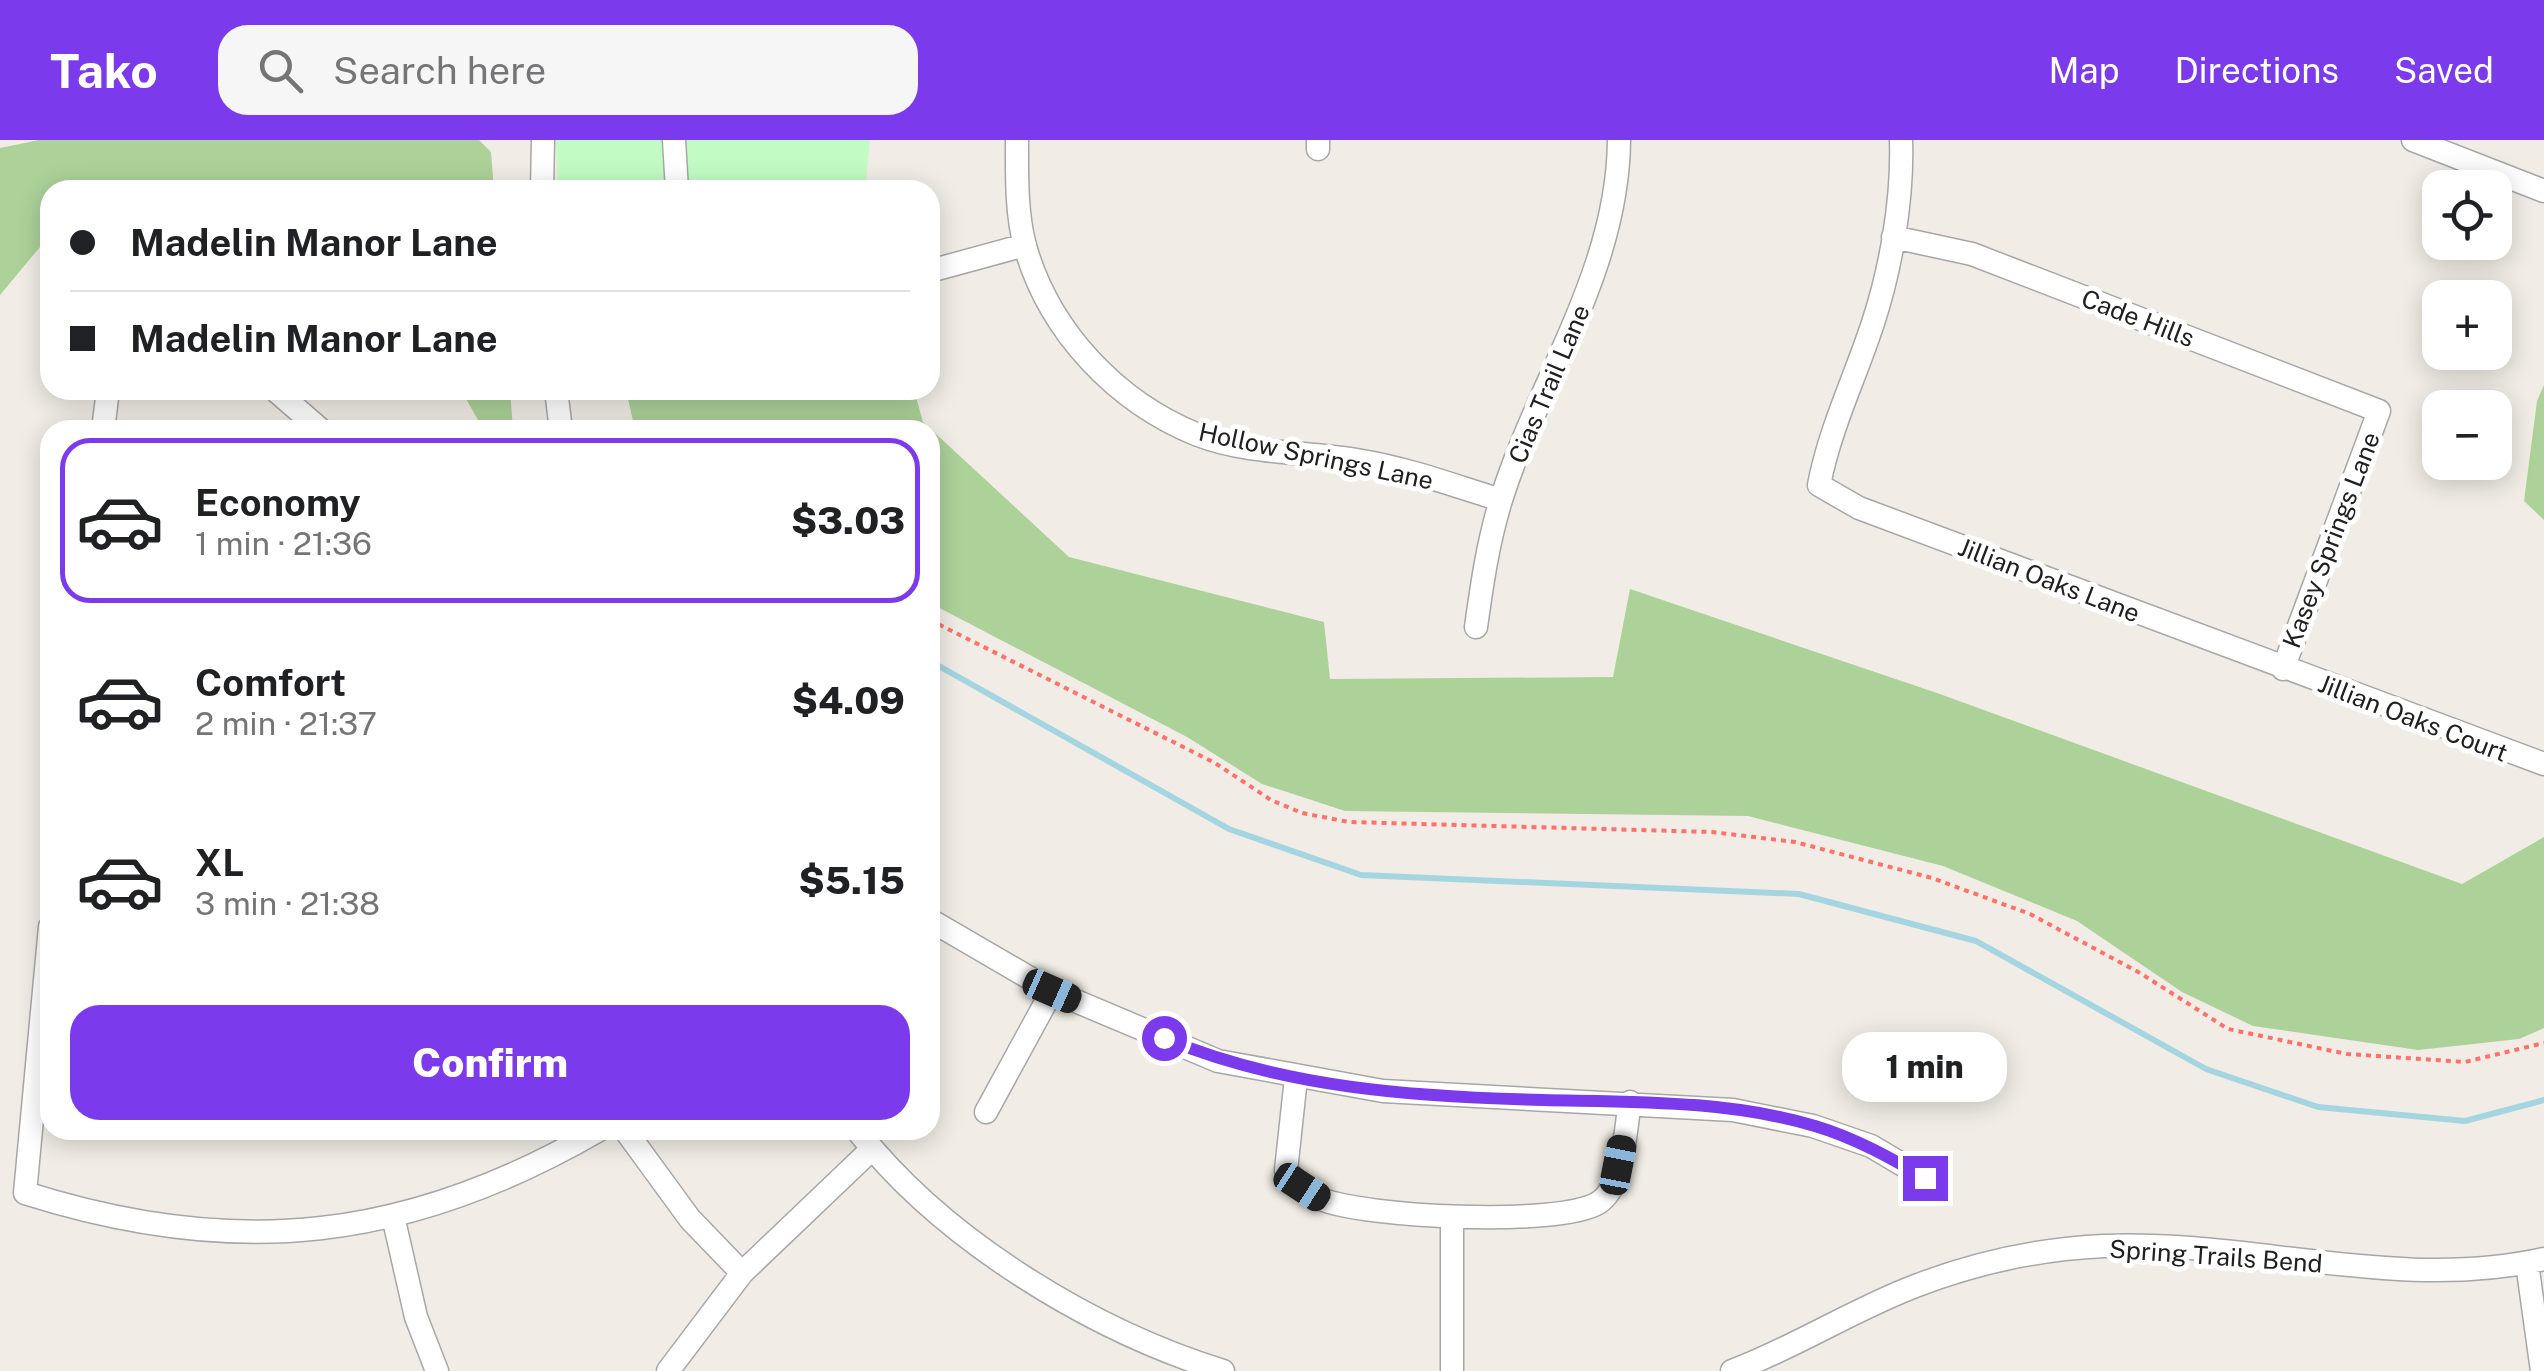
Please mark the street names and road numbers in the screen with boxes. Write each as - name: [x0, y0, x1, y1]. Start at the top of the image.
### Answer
- street label: Cade Hills: [2077, 283, 2199, 353]
- street label: Cias Trail Lane: [1502, 300, 1596, 468]
- street label: Hollow Springs Lane: [1196, 416, 1436, 496]
- street label: Kasey Springs Lane: [2276, 428, 2386, 652]
- street label: Jillian Oaks Lane: [1954, 532, 2144, 628]
- street label: Jillian Oaks Court: [2314, 668, 2512, 768]
- street label: Spring Trails Bend: [2108, 1234, 2324, 1278]

